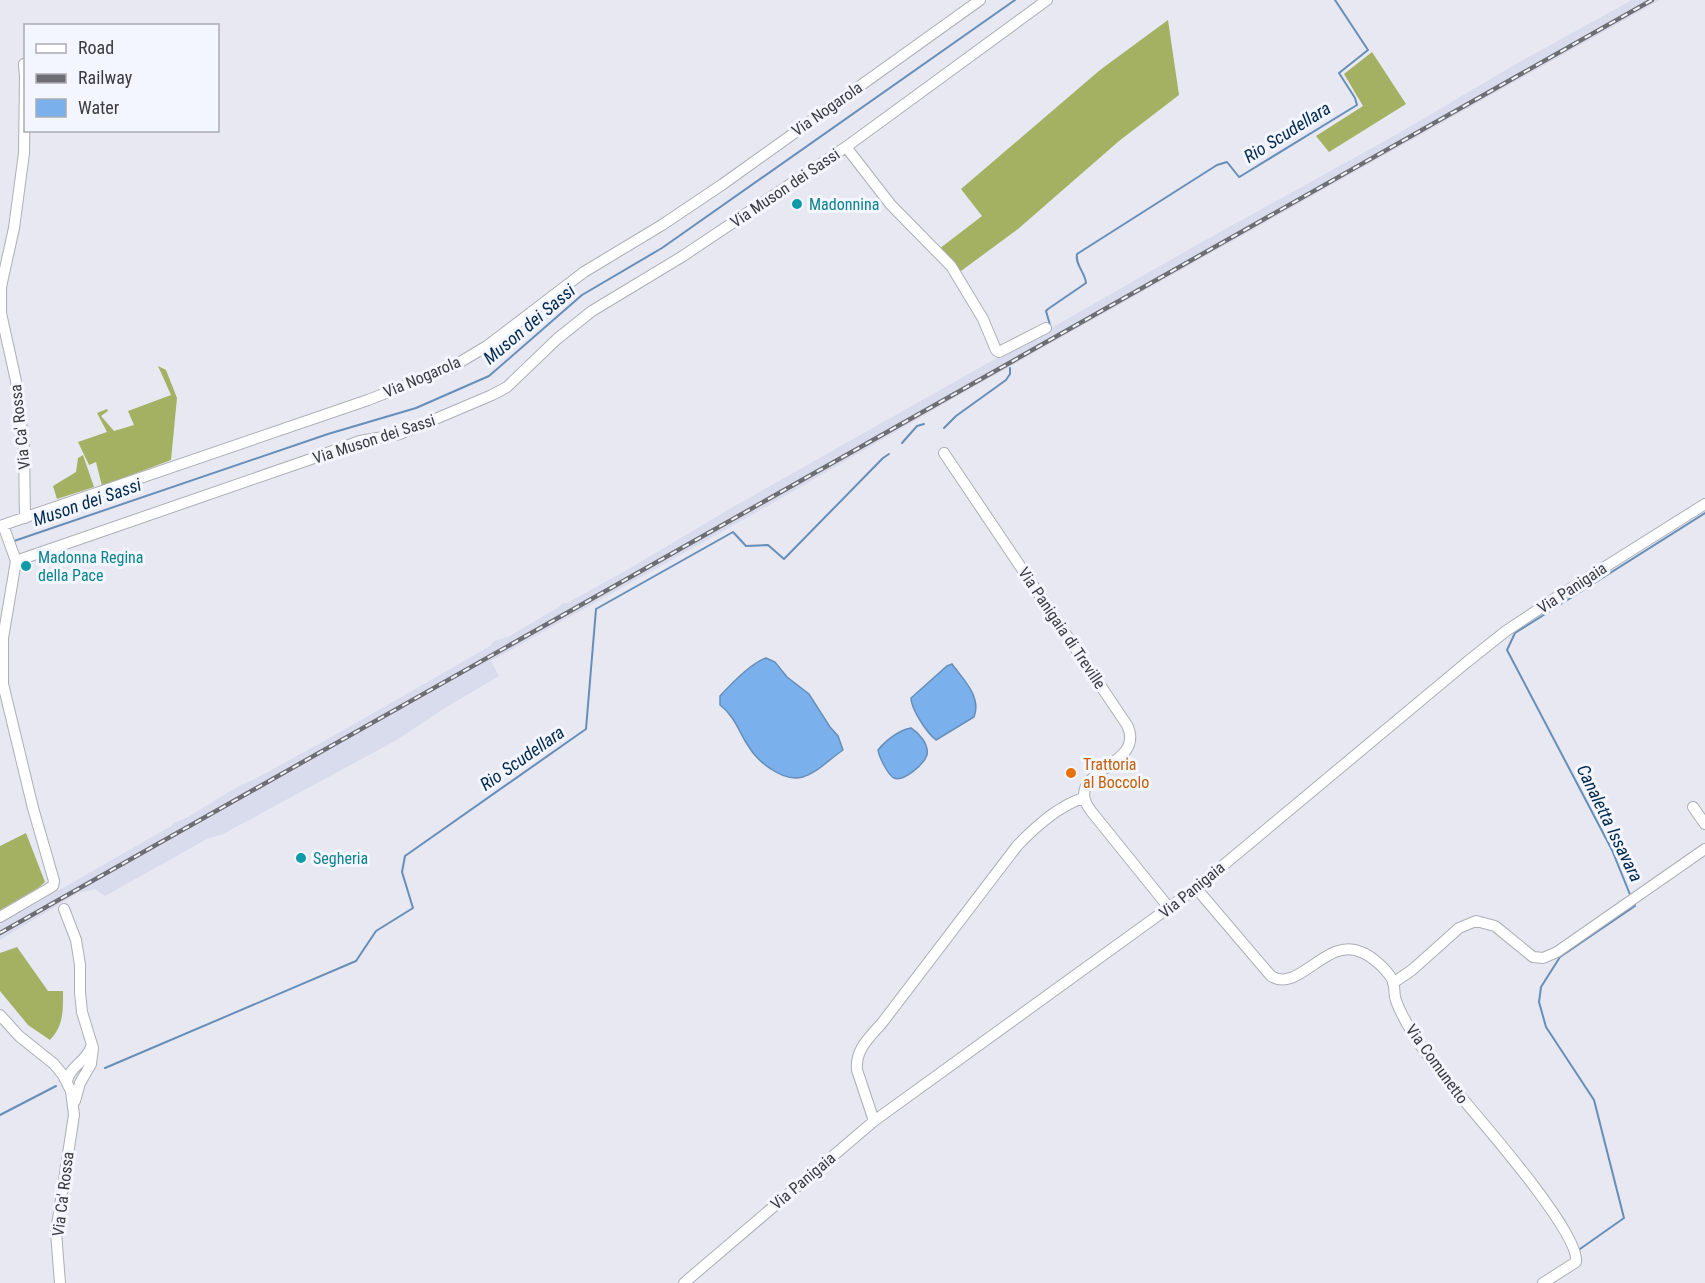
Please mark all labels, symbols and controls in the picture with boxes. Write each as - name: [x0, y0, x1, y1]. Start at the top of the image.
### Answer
- legend: [24, 24, 219, 132]
- text: Road: [78, 37, 114, 58]
- text: Railway: [78, 67, 133, 88]
- street label: Via Nogarola: [788, 78, 866, 140]
- text: Water: [78, 97, 120, 118]
- water label: Rio Scudellara: [1240, 97, 1334, 167]
- street label: Via Muson dei Sassi: [727, 144, 843, 232]
- place label: Madonnina: [809, 195, 879, 214]
- marker: Madonnina: [790, 197, 804, 211]
- water label: Muson dei Sassi: [479, 279, 580, 368]
- street label: Via Nogarola: [381, 352, 463, 402]
- street label: Via Ca' Rossa: [6, 384, 34, 470]
- street label: Via Muson dei Sassi: [310, 410, 438, 468]
- water label: Muson dei Sassi: [30, 473, 145, 530]
- place label: Madonna Regina della Pace: [38, 548, 144, 585]
- marker: Madonna Regina della Pace: [19, 559, 33, 573]
- street label: Via Panigaia: [1534, 559, 1610, 617]
- street label: Via Panigaia di Treville: [1014, 564, 1110, 692]
- water label: Rio Scudellara: [476, 721, 568, 795]
- place label: Trattoria al Boccolo: [1083, 755, 1149, 792]
- water label: Canaletta Issavara: [1573, 761, 1647, 885]
- marker: Trattoria al Boccolo: [1064, 766, 1078, 780]
- place label: Segheria: [313, 849, 368, 868]
- marker: Segheria: [294, 851, 308, 865]
- street label: Via Panigaia: [1155, 858, 1229, 922]
- street label: Via Comunetto: [1402, 1021, 1472, 1107]
- street label: Via Panigaia: [767, 1148, 839, 1214]
- street label: Via Ca' Rossa: [48, 1150, 78, 1238]

